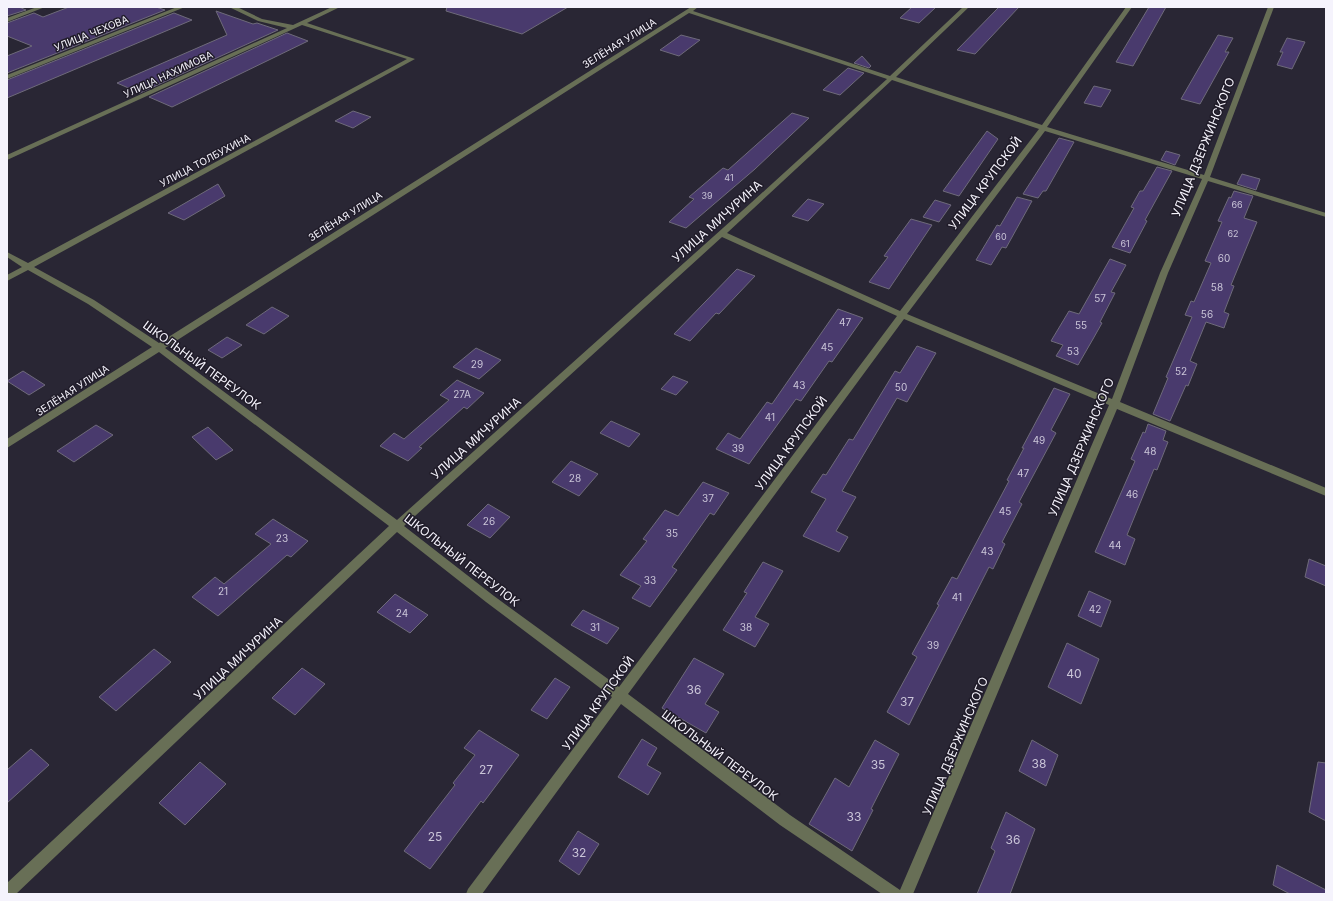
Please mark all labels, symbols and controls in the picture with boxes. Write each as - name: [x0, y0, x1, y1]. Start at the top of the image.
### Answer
- street label: УЛИЦА ЧЕХОВА: [52, 13, 130, 53]
- street label: ЗЕЛЁНАЯ УЛИЦА: [580, 15, 658, 71]
- street label: УЛИЦА НАХИМОВА: [121, 48, 215, 100]
- street label: УЛИЦА ДЗЕРЖИНСКОГО: [1168, 75, 1238, 219]
- street label: УЛИЦА ТОЛБУХИНА: [158, 131, 252, 189]
- street label: УЛИЦА КРУПСКОЙ: [945, 133, 1025, 233]
- house number: 41: [724, 172, 734, 183]
- street label: УЛИЦА МИЧУРИНА: [669, 177, 765, 265]
- street label: ЗЕЛЁНАЯ УЛИЦА: [306, 188, 384, 244]
- house number: 39: [701, 190, 713, 201]
- house number: 66: [1231, 199, 1243, 210]
- house number: 62: [1227, 228, 1239, 239]
- house number: 60: [995, 231, 1007, 242]
- house number: 61: [1120, 238, 1130, 249]
- house number: 60: [1218, 252, 1230, 264]
- house number: 58: [1211, 281, 1223, 293]
- house number: 57: [1094, 292, 1106, 304]
- house number: 56: [1201, 308, 1213, 320]
- house number: 47: [839, 316, 851, 328]
- street label: ШКОЛЬНЫЙ ПЕРЕУЛОК: [140, 317, 264, 413]
- house number: 55: [1075, 319, 1087, 331]
- house number: 45: [821, 341, 833, 353]
- house number: 53: [1067, 345, 1079, 357]
- house number: 29: [471, 358, 483, 370]
- street label: ЗЕЛЁНАЯ УЛИЦА: [33, 362, 111, 418]
- house number: 52: [1175, 365, 1187, 377]
- street label: УЛИЦА ДЗЕРЖИНСКОГО: [1045, 376, 1117, 518]
- house number: 43: [793, 379, 805, 391]
- house number: 50: [895, 381, 907, 393]
- house number: 27А: [453, 388, 471, 400]
- street label: УЛИЦА КРУПСКОЙ: [752, 393, 830, 493]
- street label: УЛИЦА МИЧУРИНА: [428, 394, 524, 482]
- house number: 41: [765, 411, 775, 423]
- house number: 49: [1033, 434, 1045, 446]
- house number: 39: [732, 442, 744, 454]
- house number: 48: [1144, 445, 1156, 457]
- house number: 47: [1017, 467, 1029, 479]
- house number: 28: [569, 472, 581, 484]
- house number: 46: [1126, 488, 1138, 500]
- house number: 37: [702, 492, 714, 504]
- house number: 45: [999, 505, 1011, 517]
- street label: ШКОЛЬНЫЙ ПЕРЕУЛОК: [402, 510, 522, 610]
- house number: 26: [483, 515, 495, 527]
- house number: 35: [666, 527, 678, 539]
- house number: 23: [276, 532, 288, 544]
- house number: 44: [1109, 539, 1121, 551]
- house number: 43: [981, 545, 993, 557]
- house number: 33: [644, 574, 656, 586]
- house number: 21: [218, 585, 228, 597]
- house number: 41: [952, 591, 962, 603]
- house number: 42: [1089, 603, 1101, 615]
- house number: 24: [396, 607, 408, 619]
- street label: УЛИЦА МИЧУРИНА: [191, 613, 285, 703]
- house number: 31: [590, 621, 600, 633]
- house number: 38: [740, 621, 752, 633]
- house number: 39: [927, 639, 939, 651]
- street label: УЛИЦА КРУПСКОЙ: [559, 653, 637, 753]
- house number: 40: [1066, 666, 1082, 681]
- street label: УЛИЦА ДЗЕРЖИНСКОГО: [919, 675, 991, 817]
- house number: 36: [687, 682, 701, 697]
- house number: 37: [900, 694, 914, 709]
- street label: ШКОЛЬНЫЙ ПЕРЕУЛОК: [659, 706, 781, 804]
- house number: 38: [1032, 756, 1046, 771]
- house number: 35: [871, 757, 885, 772]
- house number: 27: [479, 762, 493, 777]
- house number: 33: [847, 809, 861, 824]
- house number: 25: [428, 829, 442, 844]
- house number: 36: [1006, 832, 1020, 847]
- house number: 32: [572, 845, 586, 860]

